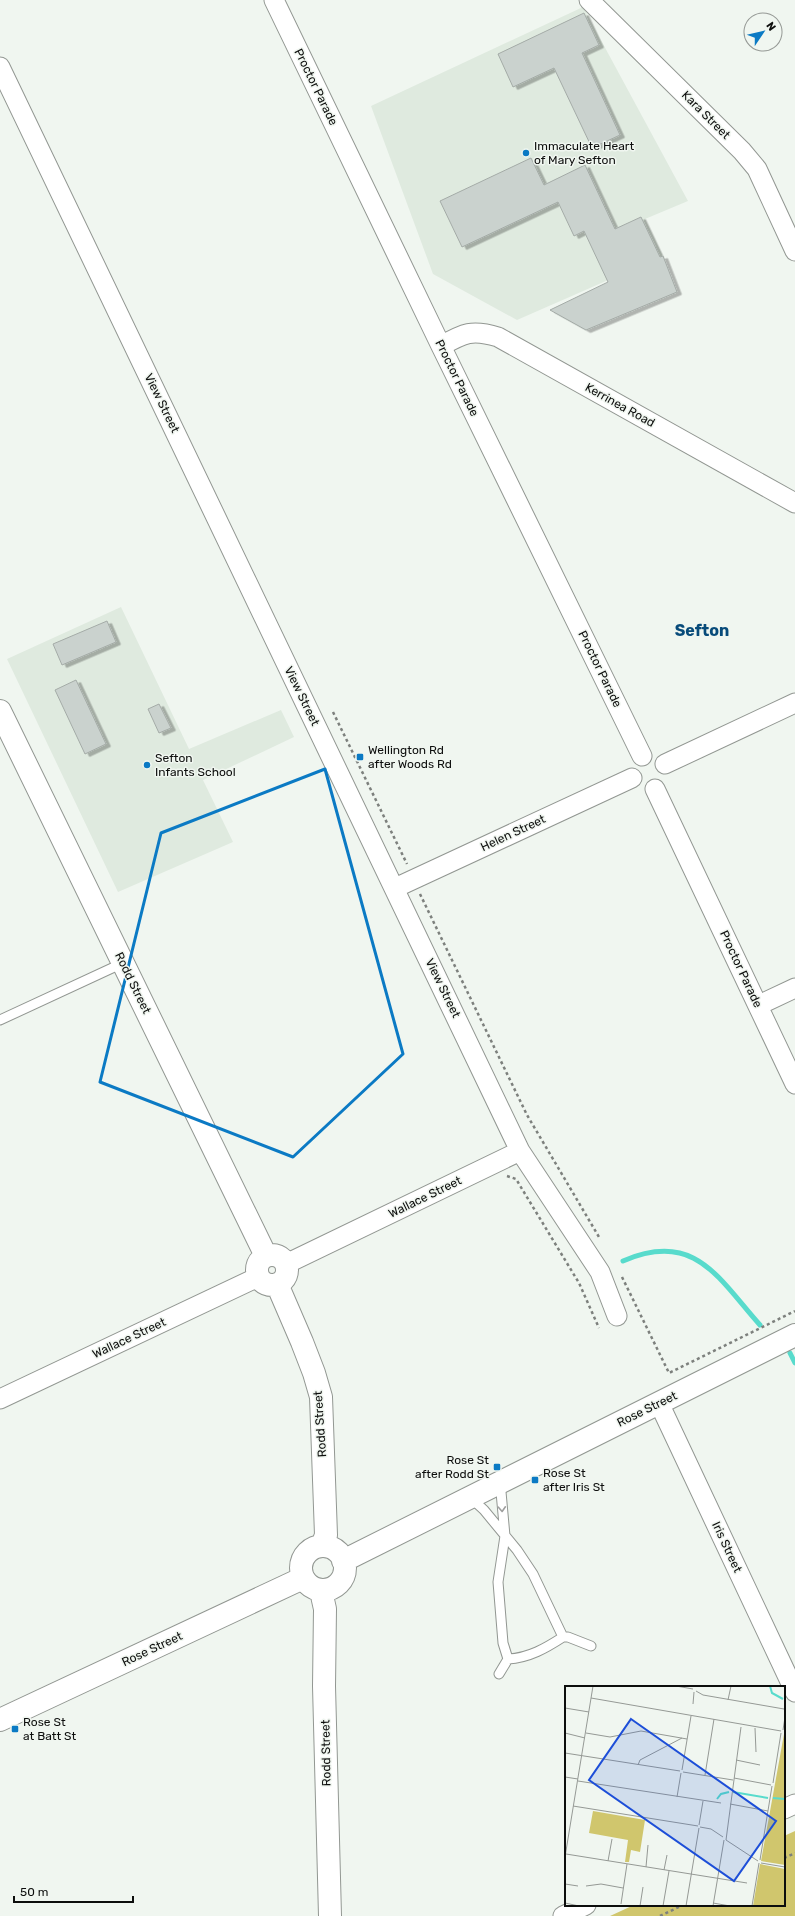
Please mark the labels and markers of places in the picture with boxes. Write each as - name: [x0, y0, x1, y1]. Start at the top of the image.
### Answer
- place label: Immaculate Heart of Mary Sefton: [534, 139, 634, 167]
- marker: Immaculate Heart of Mary Sefton: [521, 148, 531, 158]
- place label: Wellington Rd after Woods Rd: [368, 743, 452, 771]
- place label: Sefton Infants School: [155, 751, 236, 779]
- marker: Wellington Rd after Woods Rd: [355, 752, 365, 762]
- marker: Sefton Infants School: [142, 760, 152, 770]
- place label: Rose St after Rodd St: [415, 1453, 489, 1481]
- marker: Rose St after Rodd St: [492, 1462, 502, 1472]
- place label: Rose St after Iris St: [543, 1466, 605, 1494]
- marker: Rose St after Iris St: [530, 1475, 540, 1485]
- place label: Rose St at Batt St: [23, 1715, 77, 1743]
- marker: Rose St at Batt St: [10, 1724, 20, 1734]

